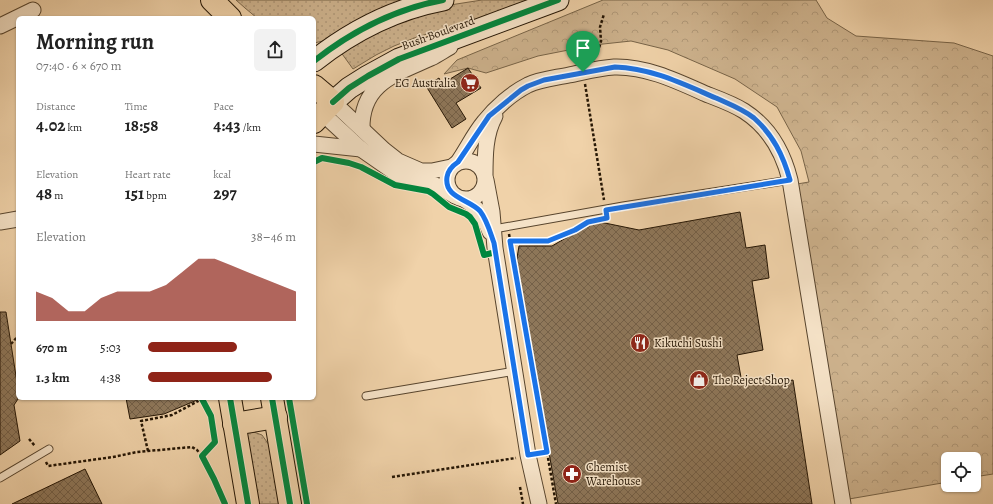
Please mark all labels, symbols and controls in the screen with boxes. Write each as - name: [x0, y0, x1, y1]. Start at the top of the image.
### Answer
- street label: Bush Boulevard: [399, 12, 477, 54]
- text: Morning run: [36, 27, 154, 57]
- button: share: [254, 29, 296, 71]
- pin: [566, 31, 600, 72]
- icon: arrive: [572, 37, 594, 59]
- text: 07:40 · 6 × 670 m: [36, 57, 122, 74]
- supermarket icon: EG Australia: [459, 72, 481, 94]
- place label: EG Australia: [395, 75, 456, 91]
- text: Distance: [36, 99, 75, 114]
- text: Time: [125, 99, 148, 114]
- text: Pace: [213, 99, 234, 114]
- text: 4.02: [36, 114, 65, 137]
- text: 18:58: [125, 114, 158, 137]
- text: 4:43: [213, 114, 241, 137]
- text: km: [65, 120, 82, 135]
- text: /km: [241, 120, 261, 135]
- text: Elevation: [36, 167, 78, 182]
- text: Heart rate: [125, 167, 171, 182]
- text: kcal: [213, 167, 231, 182]
- text: 48: [36, 182, 52, 205]
- text: 151: [125, 182, 144, 205]
- text: 297: [213, 182, 237, 205]
- text: m: [52, 188, 64, 203]
- text: bpm: [144, 188, 167, 203]
- text: Elevation: [36, 228, 86, 245]
- text: 38–46 m: [251, 228, 296, 245]
- restaurant icon: Kikuchi Sushi: [629, 332, 651, 354]
- place label: Kikuchi Sushi: [654, 335, 722, 351]
- text: 670 m: [36, 339, 67, 356]
- text: 5:03: [100, 339, 121, 356]
- text: 1.3 km: [36, 369, 70, 386]
- text: 4:38: [100, 369, 121, 386]
- shop icon: The Reject Shop: [688, 369, 710, 391]
- place label: The Reject Shop: [713, 372, 790, 388]
- map controls: [941, 452, 981, 492]
- button: locate: [941, 452, 981, 492]
- place label: Chemist Warehouse: [585, 459, 641, 489]
- pharmacy icon: Chemist Warehouse: [561, 463, 583, 485]

